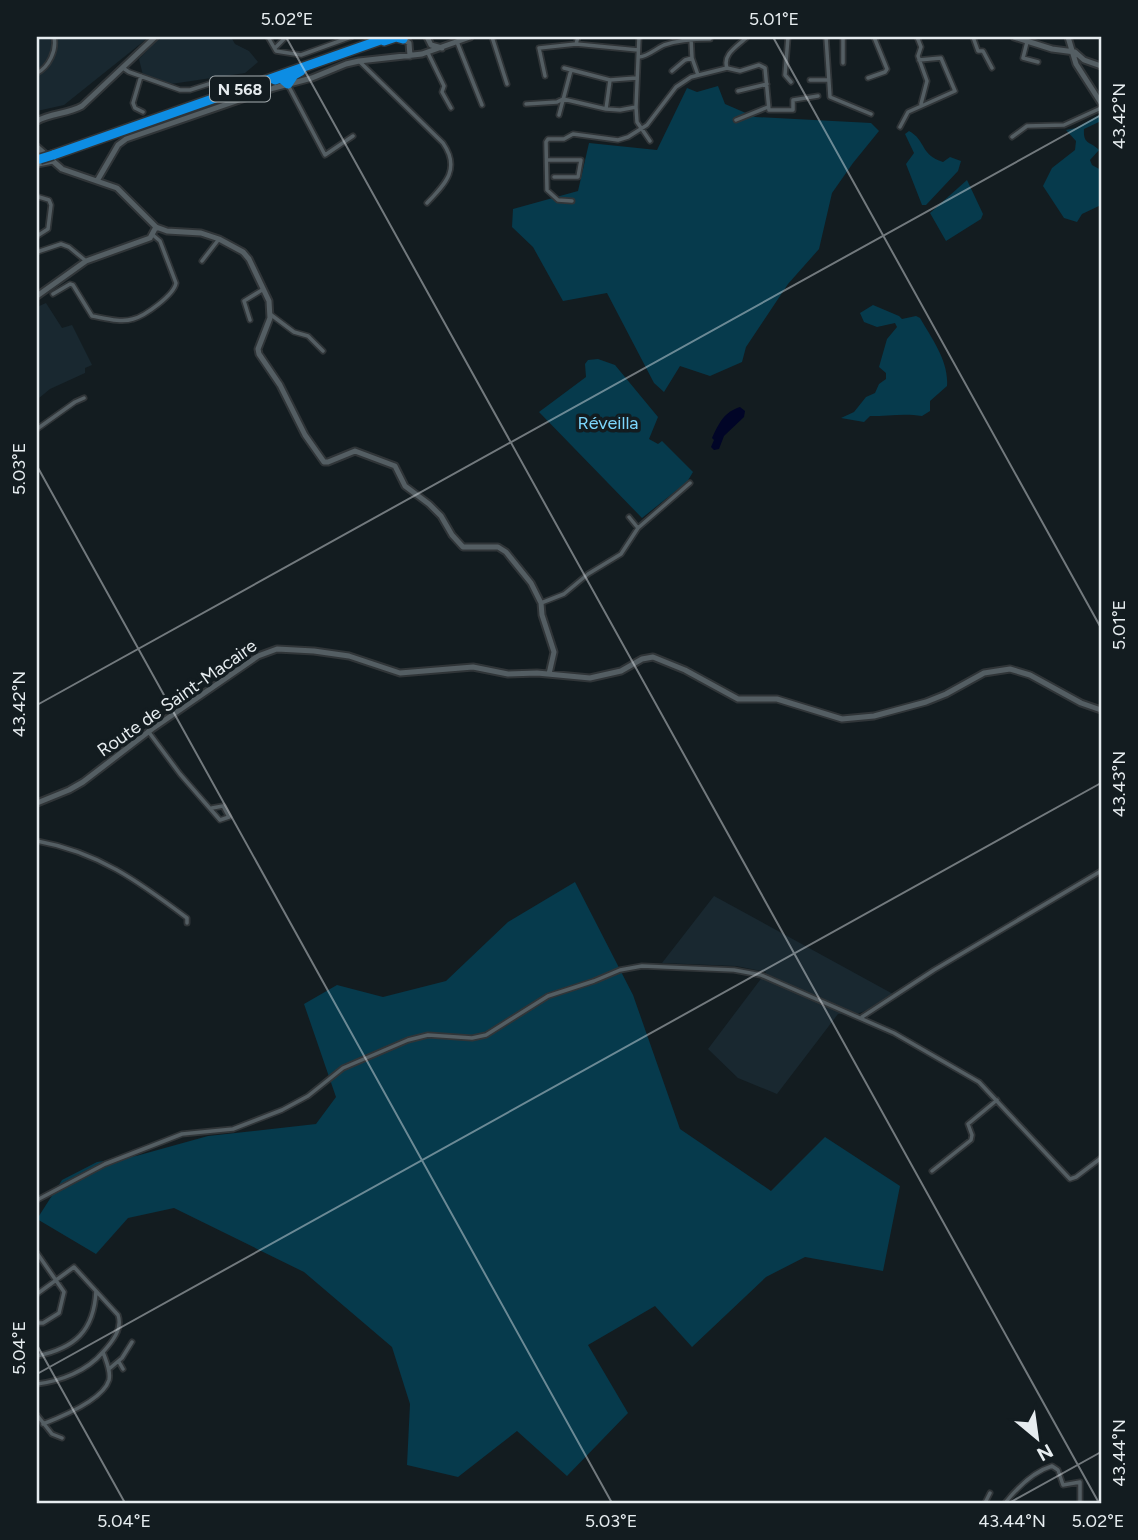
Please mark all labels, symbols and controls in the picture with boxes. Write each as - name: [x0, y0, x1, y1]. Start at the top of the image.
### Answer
- text: 5.02°E: [261, 8, 314, 30]
- text: 5.01°E: [749, 8, 799, 30]
- road number: N 568: [210, 76, 270, 102]
- text: 43.42°N: [1108, 83, 1130, 149]
- park label: Réveilla: [577, 412, 639, 434]
- text: 5.03°E: [8, 443, 30, 495]
- text: 5.01°E: [1108, 600, 1130, 650]
- street label: Route de Saint-Macaire: [93, 634, 261, 761]
- text: 43.42°N: [8, 671, 30, 737]
- text: 43.43°N: [1108, 751, 1130, 817]
- text: 5.04°E: [8, 1321, 30, 1375]
- north arrow: [1002, 1404, 1072, 1474]
- text: 43.44°N: [1108, 1419, 1130, 1487]
- text: N: [1033, 1439, 1057, 1466]
- text: 5.04°E: [97, 1510, 151, 1532]
- text: 5.03°E: [585, 1510, 637, 1532]
- text: 43.44°N: [978, 1510, 1046, 1532]
- text: 5.02°E: [1072, 1510, 1125, 1532]

